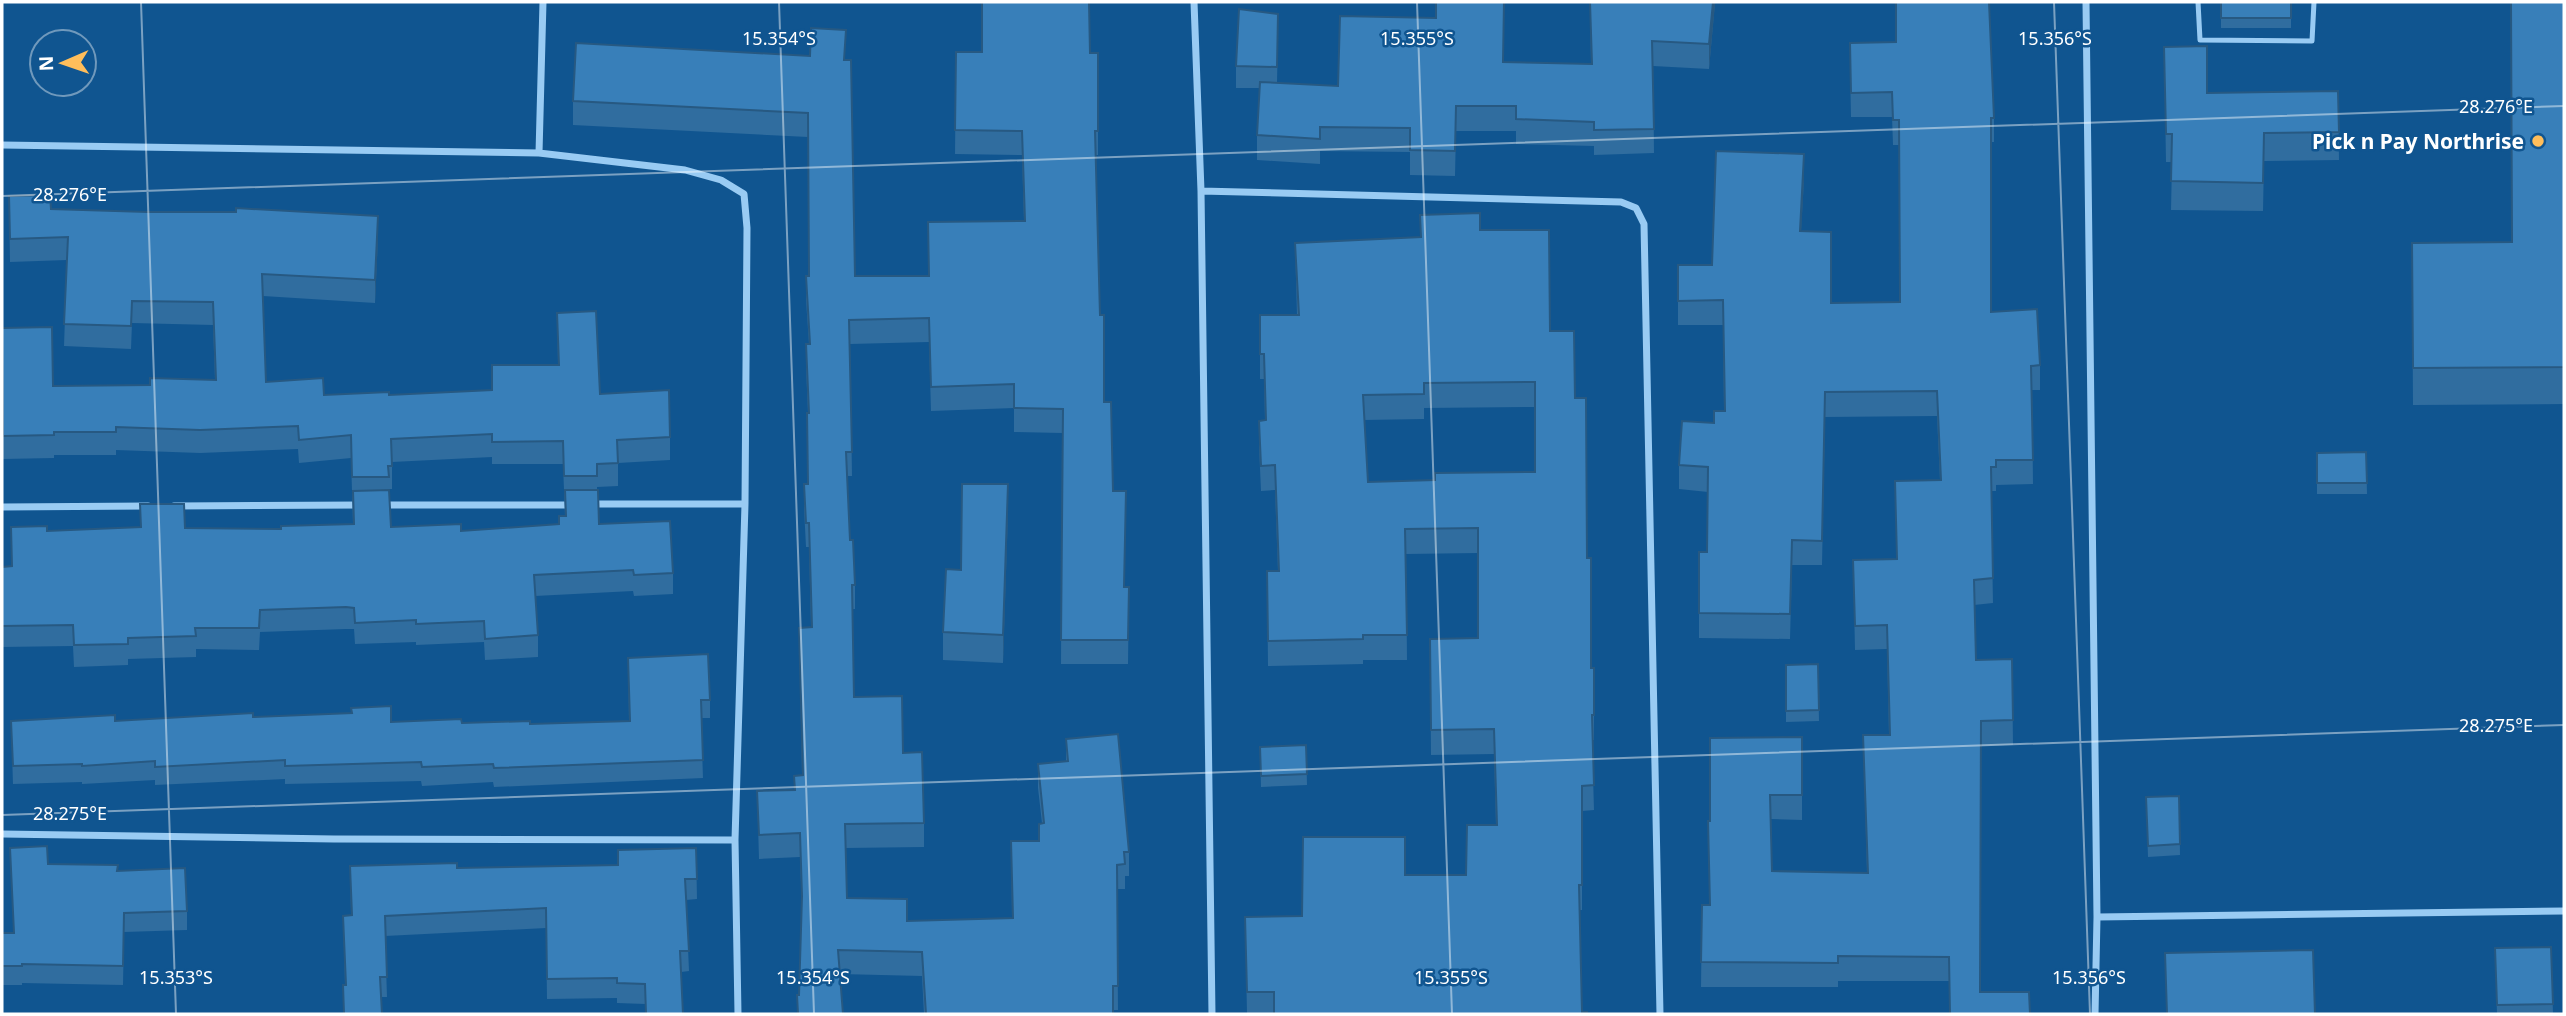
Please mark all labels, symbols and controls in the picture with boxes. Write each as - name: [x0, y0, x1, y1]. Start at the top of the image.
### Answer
- text: 15.354°S: [742, 26, 816, 50]
- text: 15.355°S: [1380, 26, 1454, 50]
- text: 15.356°S: [2018, 26, 2092, 50]
- north arrow: [28, 28, 98, 98]
- text: N: [33, 55, 59, 72]
- text: 28.276°E: [2459, 94, 2533, 118]
- place label: Pick n Pay Northrise: [2312, 127, 2524, 155]
- marker: Pick n Pay Northrise: [2530, 133, 2546, 149]
- text: 28.276°E: [33, 182, 107, 206]
- text: 28.275°E: [2459, 713, 2533, 737]
- text: 28.275°E: [33, 801, 107, 825]
- text: 15.353°S: [139, 965, 213, 989]
- text: 15.354°S: [776, 965, 850, 989]
- text: 15.355°S: [1414, 965, 1488, 989]
- text: 15.356°S: [2052, 965, 2126, 989]

